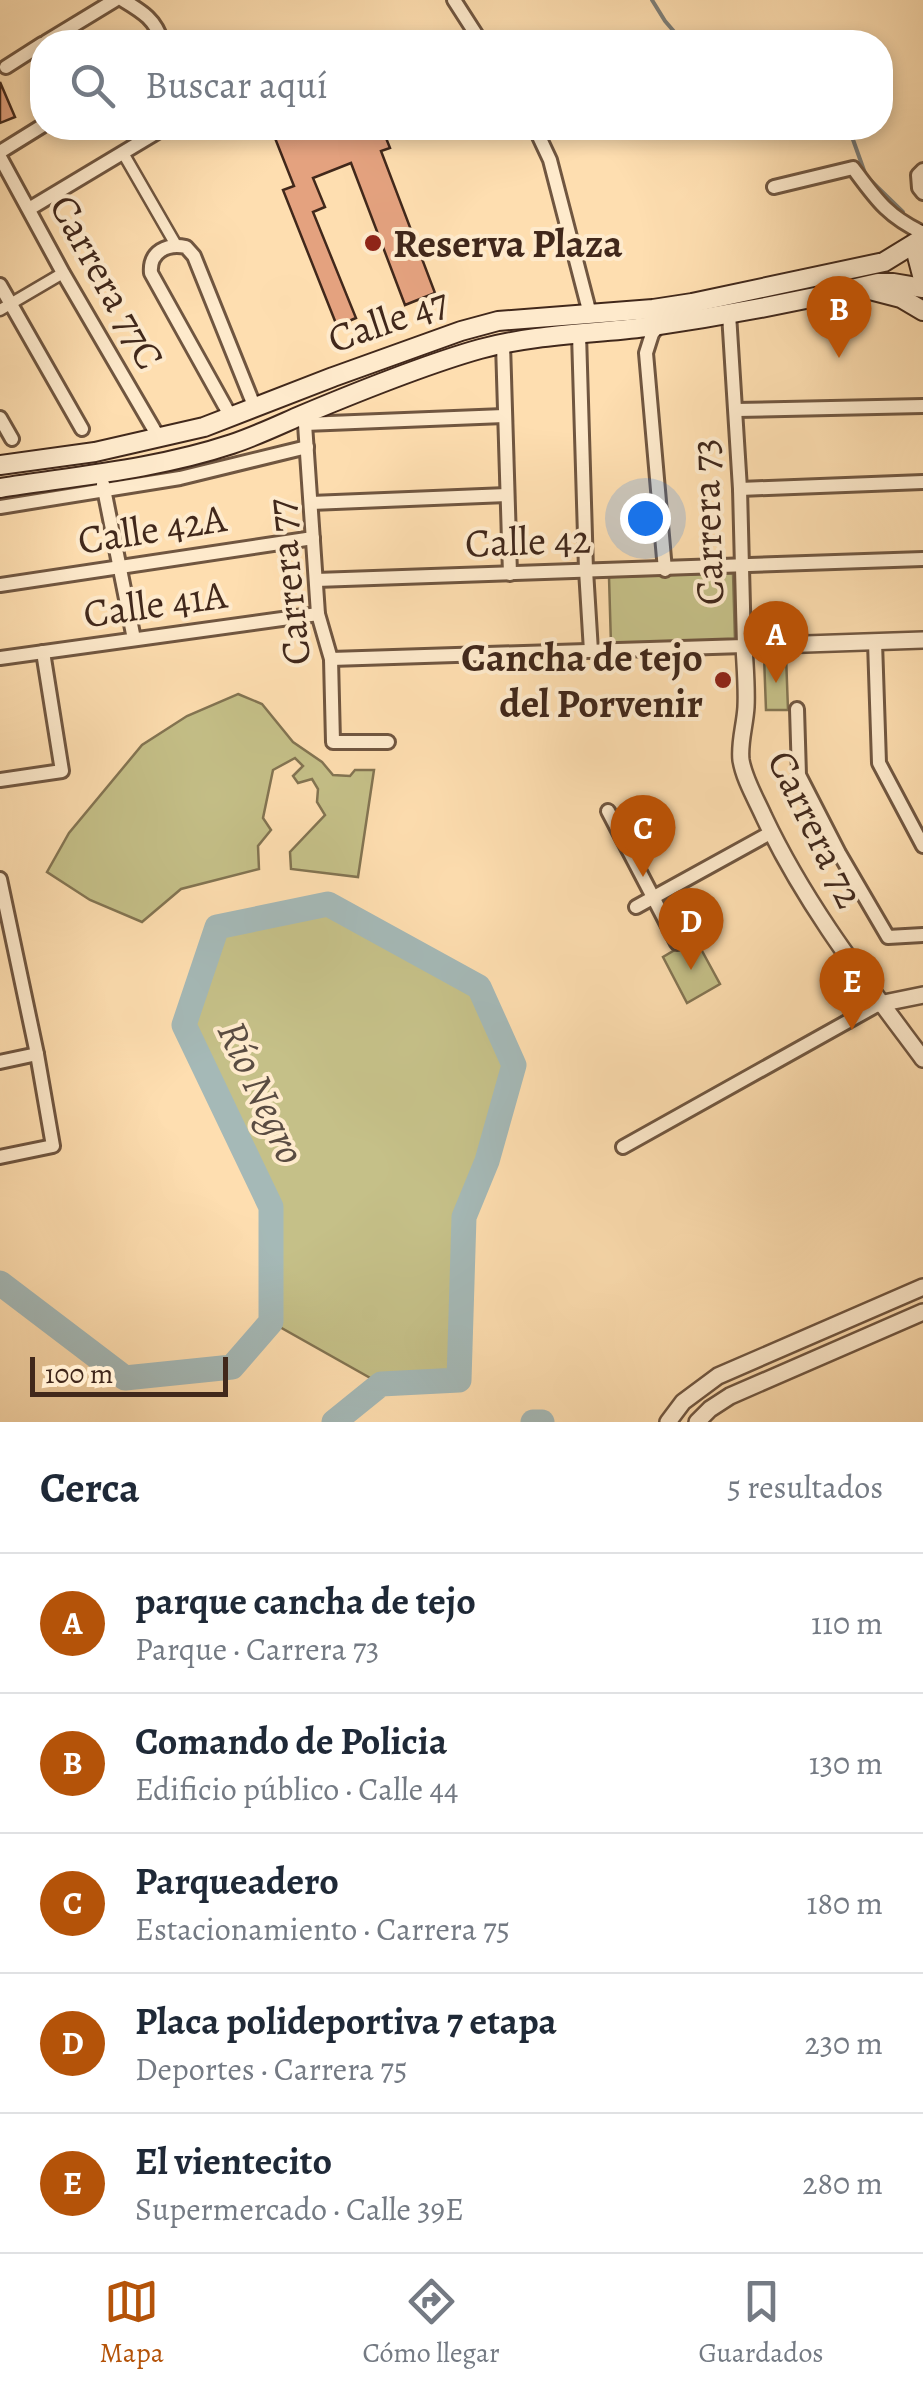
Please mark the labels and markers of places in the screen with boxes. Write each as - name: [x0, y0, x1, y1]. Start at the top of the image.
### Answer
- place label: Reserva Plaza: [393, 216, 623, 271]
- marker: Reserva Plaza: [362, 232, 384, 254]
- pin: B: [806, 276, 872, 358]
- pin: A: [744, 600, 808, 683]
- place label: Cancha de tejo del Porvenir: [461, 630, 703, 731]
- marker: Cancha de tejo del Porvenir: [712, 669, 734, 691]
- pin: C: [610, 794, 676, 877]
- pin: D: [658, 888, 724, 970]
- pin: E: [820, 948, 884, 1030]

